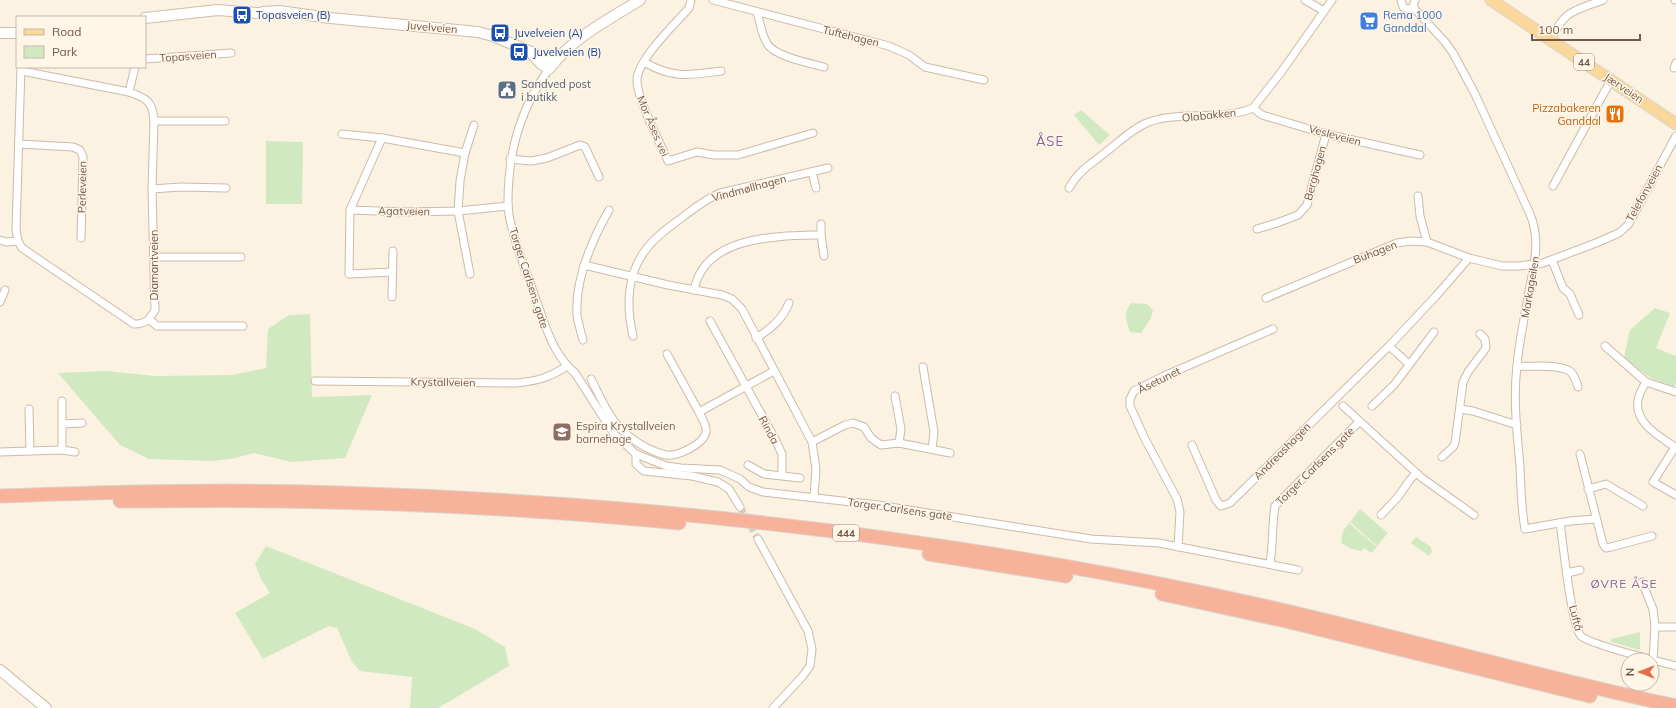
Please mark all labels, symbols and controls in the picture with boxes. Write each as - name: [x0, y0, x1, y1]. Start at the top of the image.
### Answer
- bus stop icon: Topasveien (B): [231, 4, 253, 26]
- place label: Topasveien (B): [256, 8, 331, 22]
- place label: Rema 1000 Ganddal: [1383, 8, 1442, 35]
- supermarket icon: Rema 1000 Ganddal: [1358, 10, 1380, 32]
- legend: [16, 16, 146, 68]
- scale bar: [1532, 16, 1640, 42]
- street label: Juvelveien: [406, 18, 458, 36]
- bus stop icon: Juvelveien (A): [489, 22, 511, 44]
- street label: Tuftehagen: [821, 22, 881, 50]
- text: 100 m: [1538, 22, 1573, 37]
- text: Road: [52, 24, 81, 39]
- place label: Juvelveien (A): [514, 26, 583, 40]
- bus stop icon: Juvelveien (B): [508, 41, 530, 63]
- text: Park: [52, 44, 78, 59]
- place label: Juvelveien (B): [533, 45, 601, 59]
- street label: Topasveien: [159, 47, 217, 65]
- road number: 44: [1574, 54, 1594, 70]
- street label: Jærveien: [1602, 70, 1646, 106]
- place label: Sandved post i butikk: [521, 77, 591, 104]
- public building icon: Sandved post i butikk: [496, 79, 518, 101]
- street label: Mor Åses vei: [634, 93, 673, 159]
- place label: Pizzabakeren Ganddal: [1532, 101, 1601, 128]
- restaurant icon: Pizzabakeren Ganddal: [1604, 103, 1626, 125]
- street label: Olabakken: [1181, 105, 1237, 125]
- street label: Vesleveien: [1307, 121, 1363, 149]
- district label: ÅSE: [1036, 132, 1064, 149]
- street label: Berghagen: [1301, 144, 1329, 202]
- street label: Perleveien: [75, 161, 89, 213]
- street label: Telefonveien: [1623, 162, 1665, 224]
- street label: Vindmøllhagen: [710, 171, 788, 205]
- street label: Agatveien: [378, 204, 430, 218]
- street label: Torger Carlsens gate: [506, 226, 552, 330]
- street label: Diamantveien: [147, 230, 161, 300]
- street label: Buhagen: [1351, 237, 1399, 267]
- street label: Markageilen: [1518, 255, 1542, 319]
- street label: Åsetunet: [1135, 363, 1183, 396]
- street label: Krystallveien: [410, 374, 476, 390]
- street label: Rinda: [756, 414, 782, 446]
- place label: Espira Krystallveien barnehage: [576, 419, 675, 446]
- street label: Andreashagen: [1250, 419, 1314, 483]
- school or university icon: Espira Krystallveien barnehage: [551, 421, 573, 443]
- street label: Torger Carlsens gate: [1273, 424, 1357, 508]
- street label: Torger Carlsens gate: [847, 495, 953, 523]
- road number: 444: [833, 525, 859, 541]
- district label: ØVRE ÅSE: [1590, 576, 1658, 591]
- street label: Luftå: [1566, 604, 1586, 632]
- north arrow: [1620, 652, 1660, 692]
- text: N: [1623, 668, 1637, 676]

